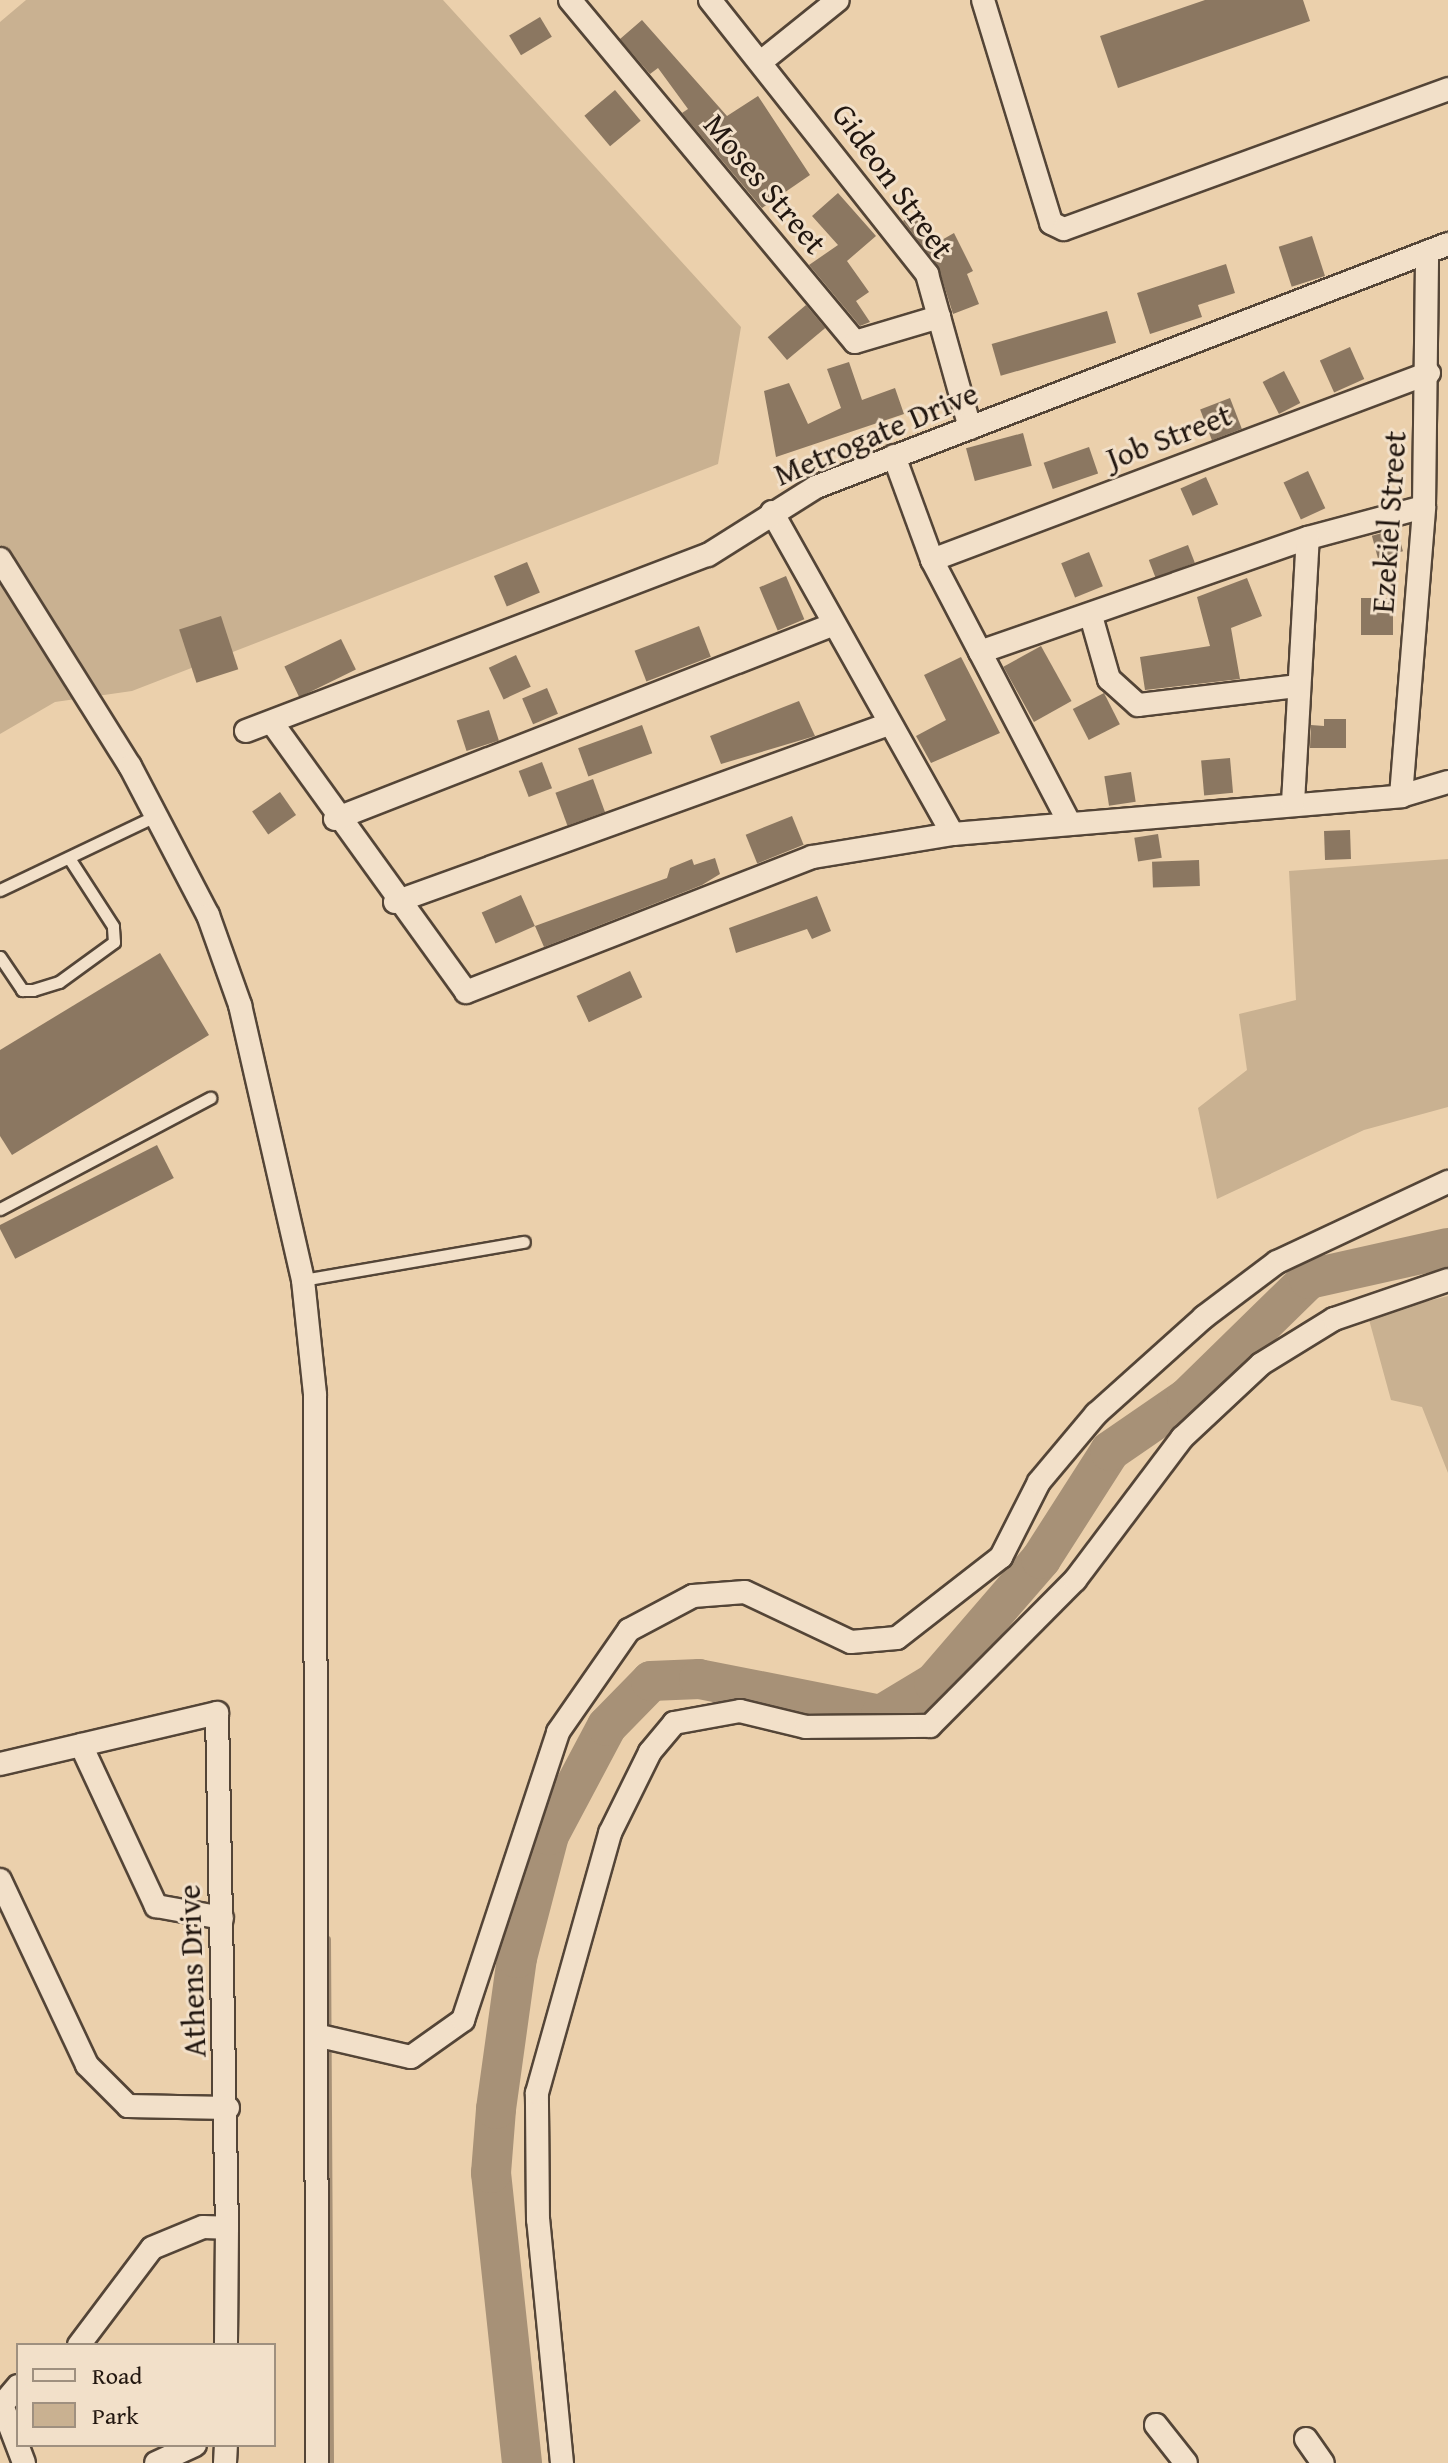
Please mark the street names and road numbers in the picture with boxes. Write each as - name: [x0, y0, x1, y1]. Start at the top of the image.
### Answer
- street label: Gideon Street: [824, 96, 962, 266]
- street label: Moses Street: [695, 106, 835, 262]
- street label: Metrogate Drive: [768, 374, 984, 494]
- street label: Job Street: [1101, 396, 1237, 478]
- street label: Ezekiel Street: [1363, 430, 1415, 614]
- street label: Athens Drive: [170, 1884, 214, 2058]

